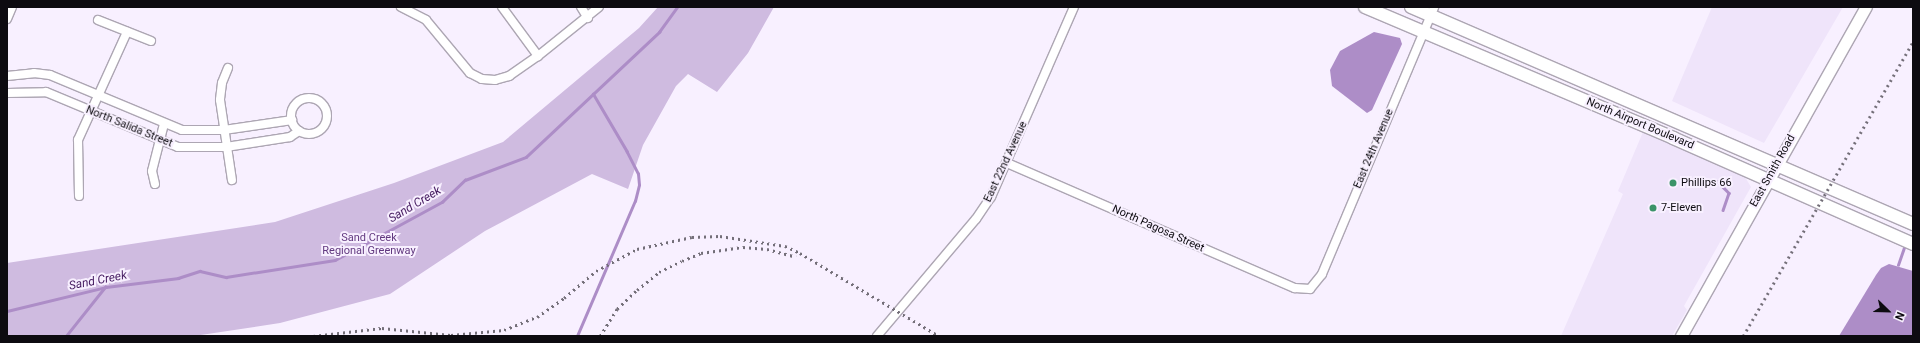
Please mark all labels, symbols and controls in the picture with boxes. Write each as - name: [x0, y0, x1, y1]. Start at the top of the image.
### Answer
- street label: North Airport Boulevard: [1584, 95, 1696, 153]
- street label: North Salida Street: [84, 104, 174, 150]
- street label: East 24th Avenue: [1351, 107, 1397, 191]
- street label: East 22nd Avenue: [982, 120, 1030, 204]
- street label: East Smith Road: [1748, 133, 1798, 209]
- place label: Phillips 66: [1681, 176, 1732, 190]
- marker: Phillips 66: [1668, 178, 1678, 188]
- water label: Sand Creek: [386, 184, 444, 226]
- place label: 7-Eleven: [1661, 201, 1702, 215]
- street label: North Pagosa Street: [1110, 203, 1206, 255]
- marker: 7-Eleven: [1648, 203, 1658, 213]
- park label: Sand Creek Regional Greenway: [322, 232, 416, 258]
- water label: Sand Creek: [68, 268, 128, 294]
- north arrow: [1868, 291, 1908, 331]
- text: N: [1892, 310, 1907, 322]

